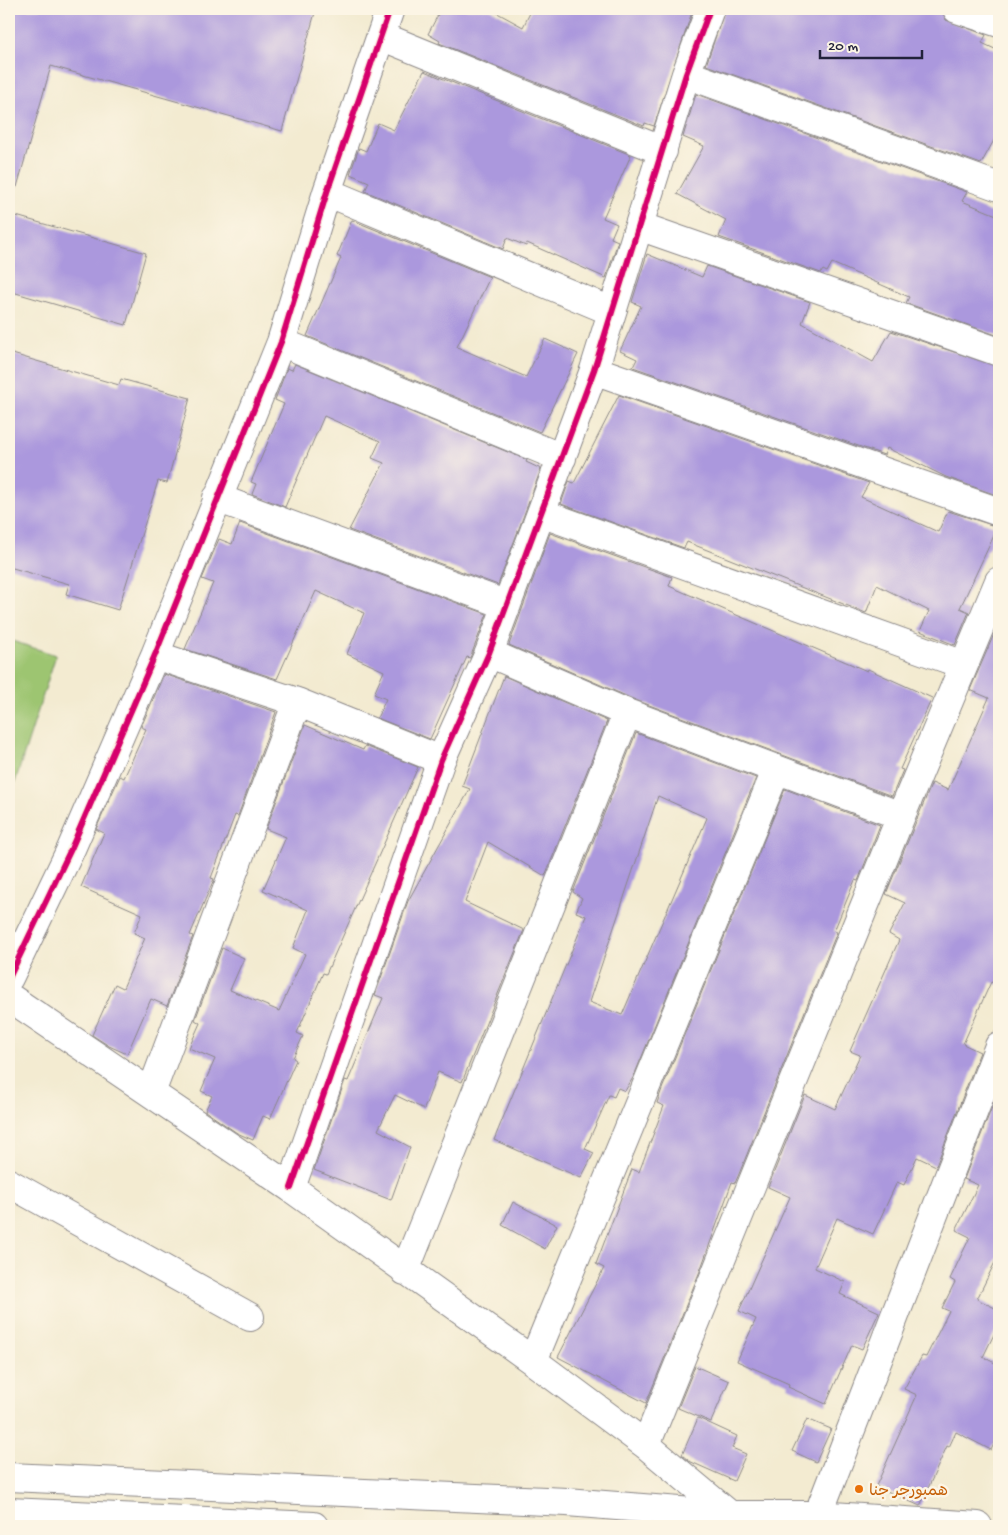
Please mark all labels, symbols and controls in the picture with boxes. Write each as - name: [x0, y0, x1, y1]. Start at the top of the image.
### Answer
- scale bar: [820, 28, 923, 60]
- text: 20 m: [828, 38, 858, 56]
- marker: همبورجر جنا: [853, 1483, 865, 1495]
- place label: همبورجر جنا: [869, 1483, 948, 1502]

